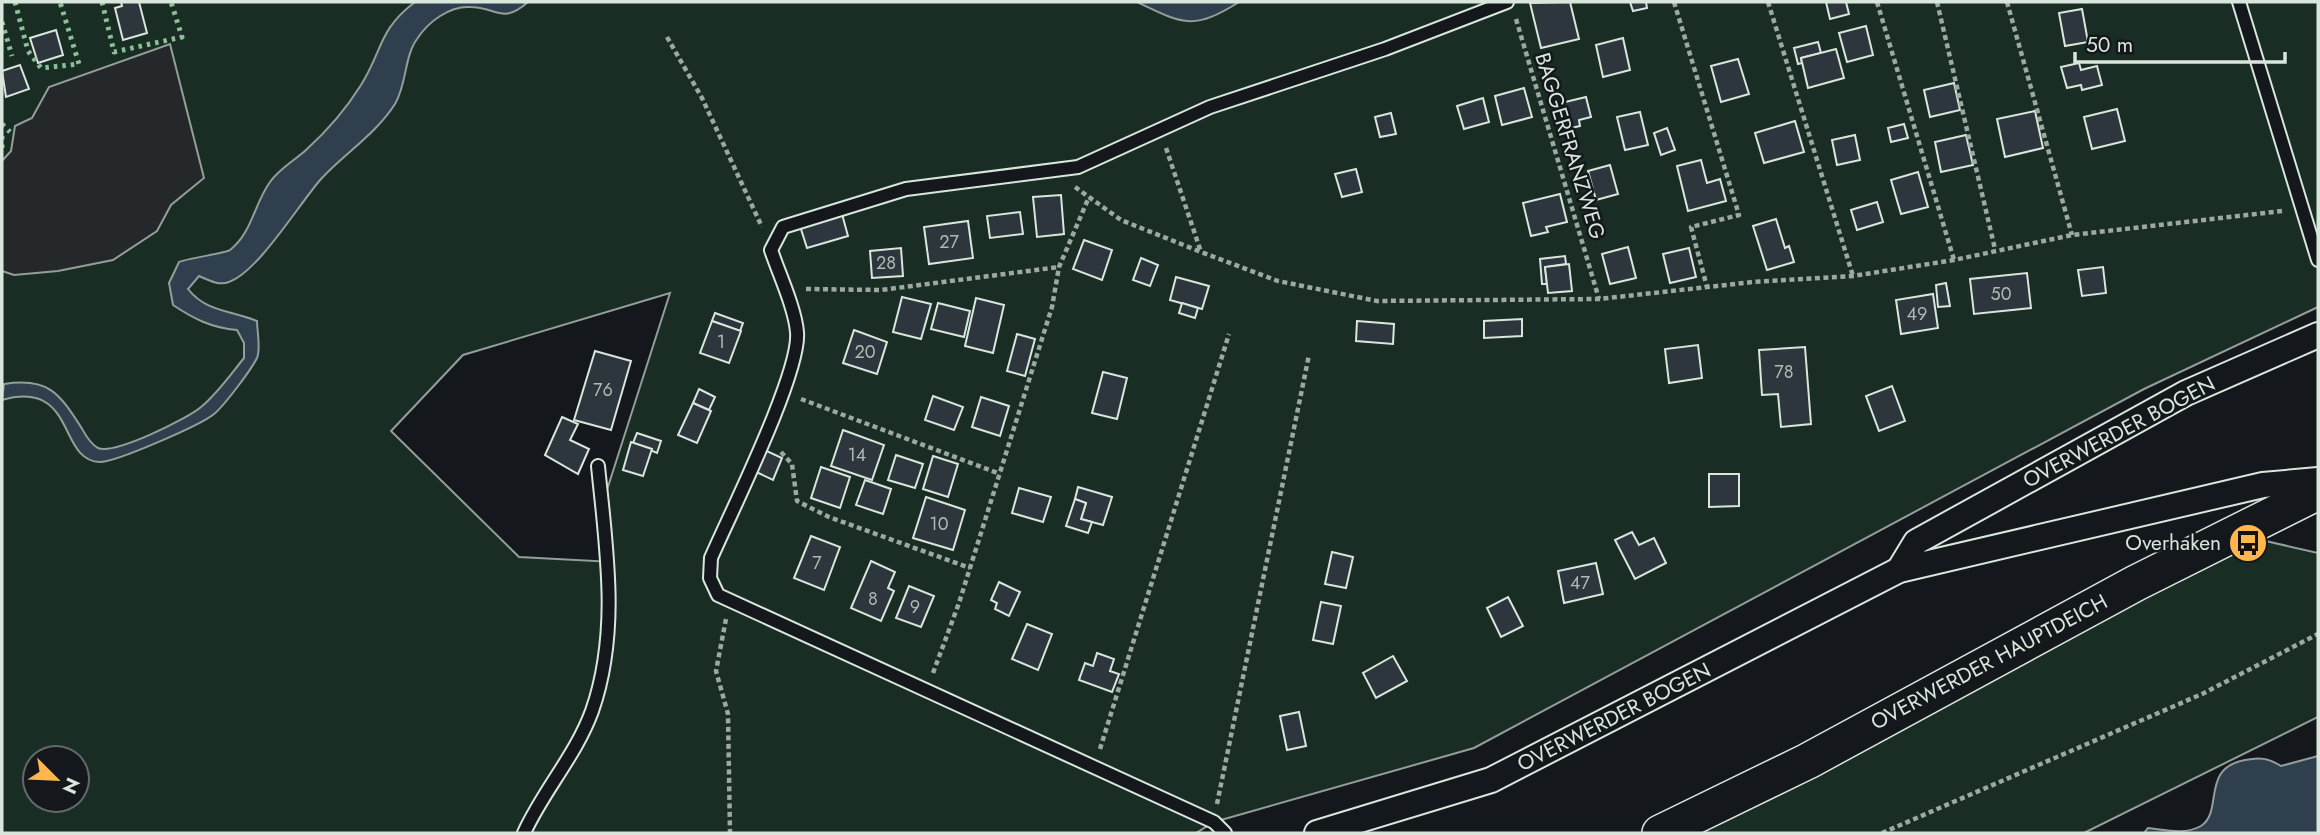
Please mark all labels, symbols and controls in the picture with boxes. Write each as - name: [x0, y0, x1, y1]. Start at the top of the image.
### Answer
- scale bar: [2075, 21, 2285, 65]
- text: 50 m: [2086, 30, 2133, 60]
- street label: BAGGERFRANZWEG: [1527, 49, 1613, 243]
- house number: 27: [939, 229, 959, 255]
- house number: 28: [876, 250, 896, 276]
- house number: 50: [1991, 281, 2012, 307]
- house number: 49: [1907, 301, 1927, 327]
- house number: 1: [717, 329, 725, 355]
- house number: 20: [854, 339, 876, 365]
- house number: 78: [1774, 359, 1794, 385]
- street label: OVERWERDER BOGEN: [2018, 369, 2220, 495]
- house number: 76: [593, 377, 613, 403]
- house number: 14: [848, 442, 866, 468]
- house number: 10: [930, 511, 949, 537]
- bus stop icon: Overhaken: [2227, 522, 2269, 564]
- place label: Overhaken: [2125, 528, 2221, 558]
- house number: 7: [812, 550, 822, 576]
- house number: 47: [1570, 570, 1591, 596]
- house number: 8: [868, 586, 878, 612]
- street label: OVERWERDER HAUPTDEICH: [1865, 587, 2113, 737]
- house number: 9: [910, 594, 920, 620]
- street label: OVERWERDER BOGEN: [1512, 655, 1716, 779]
- north arrow: [21, 744, 91, 814]
- text: N: [56, 773, 86, 798]

